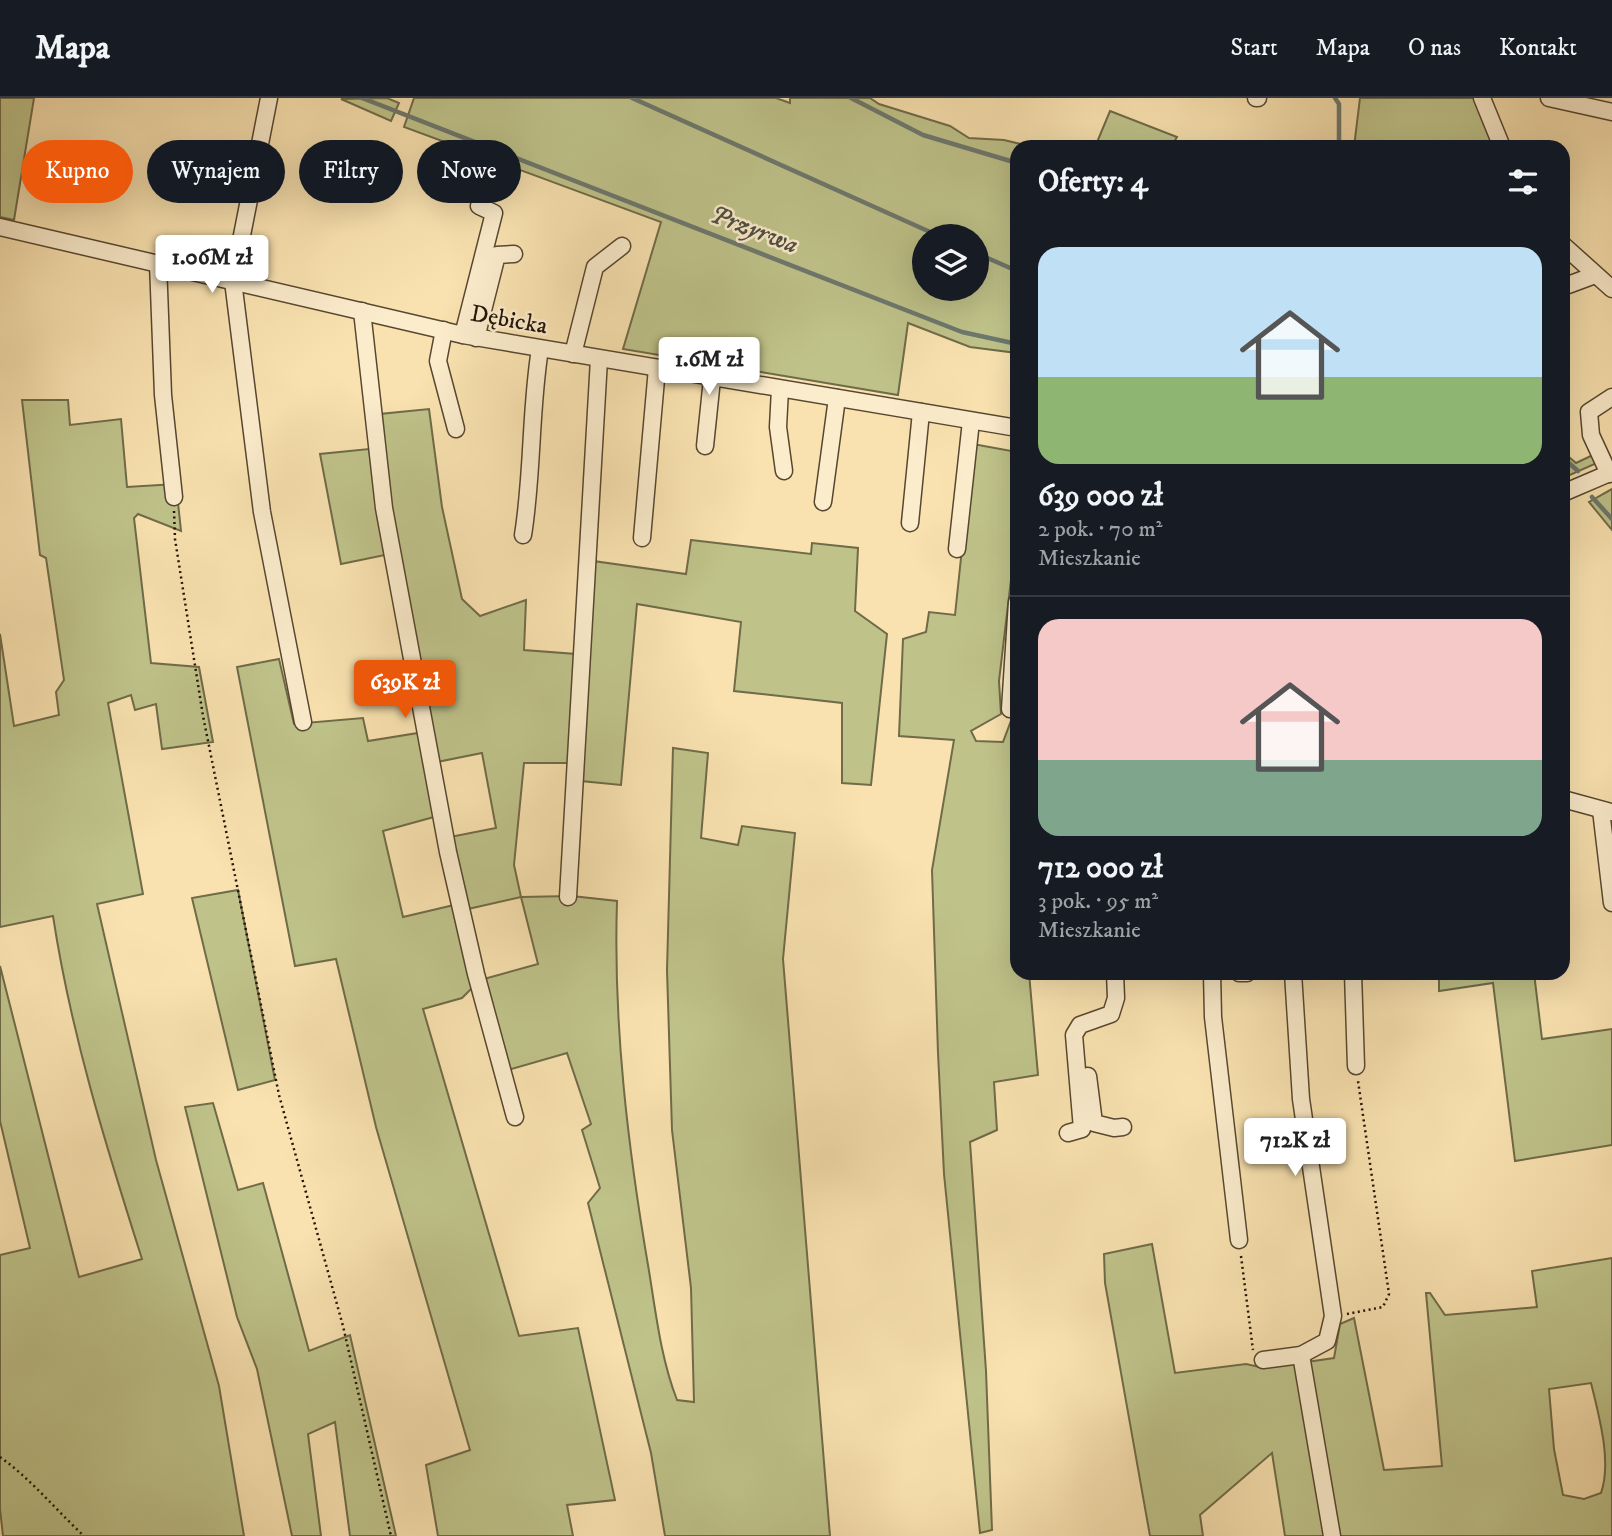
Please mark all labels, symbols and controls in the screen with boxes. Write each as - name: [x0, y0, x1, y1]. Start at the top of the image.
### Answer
- text: Mapa: [35, 28, 110, 69]
- text: Start: [1231, 33, 1278, 63]
- text: Mapa: [1316, 33, 1370, 63]
- text: O nas: [1408, 33, 1461, 63]
- text: Kontakt: [1499, 33, 1577, 63]
- chip: Kupno: [21, 140, 133, 203]
- chip: Wynajem: [147, 140, 285, 203]
- chip: Filtry: [299, 140, 403, 203]
- chip: Nowe: [417, 140, 521, 203]
- icon: filters: [1504, 163, 1542, 201]
- text: Oferty: 4: [1038, 164, 1148, 201]
- water label: Przyrwa: [705, 198, 803, 262]
- map controls: [912, 224, 989, 301]
- button: layers: [912, 224, 989, 301]
- pin: 1.06M zł: [140, 236, 284, 295]
- text: 1.06M zł: [171, 243, 253, 272]
- icon: home: [1227, 292, 1353, 418]
- street label: Dębicka: [468, 298, 551, 342]
- pin: 1.6M zł: [644, 338, 774, 397]
- text: 1.6M zł: [675, 345, 743, 374]
- text: 639 000 zł: [1038, 478, 1163, 515]
- text: 2 pok. · 70 m²: [1038, 515, 1163, 544]
- text: Mieszkanie: [1038, 544, 1141, 573]
- pin: 639K zł: [340, 660, 470, 720]
- icon: home: [1227, 664, 1353, 790]
- text: 639K zł: [370, 668, 440, 697]
- text: 712 000 zł: [1038, 850, 1163, 887]
- text: 3 pok. · 95 m²: [1038, 887, 1158, 916]
- text: Mieszkanie: [1038, 916, 1141, 945]
- pin: 712K zł: [1230, 1118, 1360, 1178]
- text: 712K zł: [1260, 1126, 1330, 1155]

